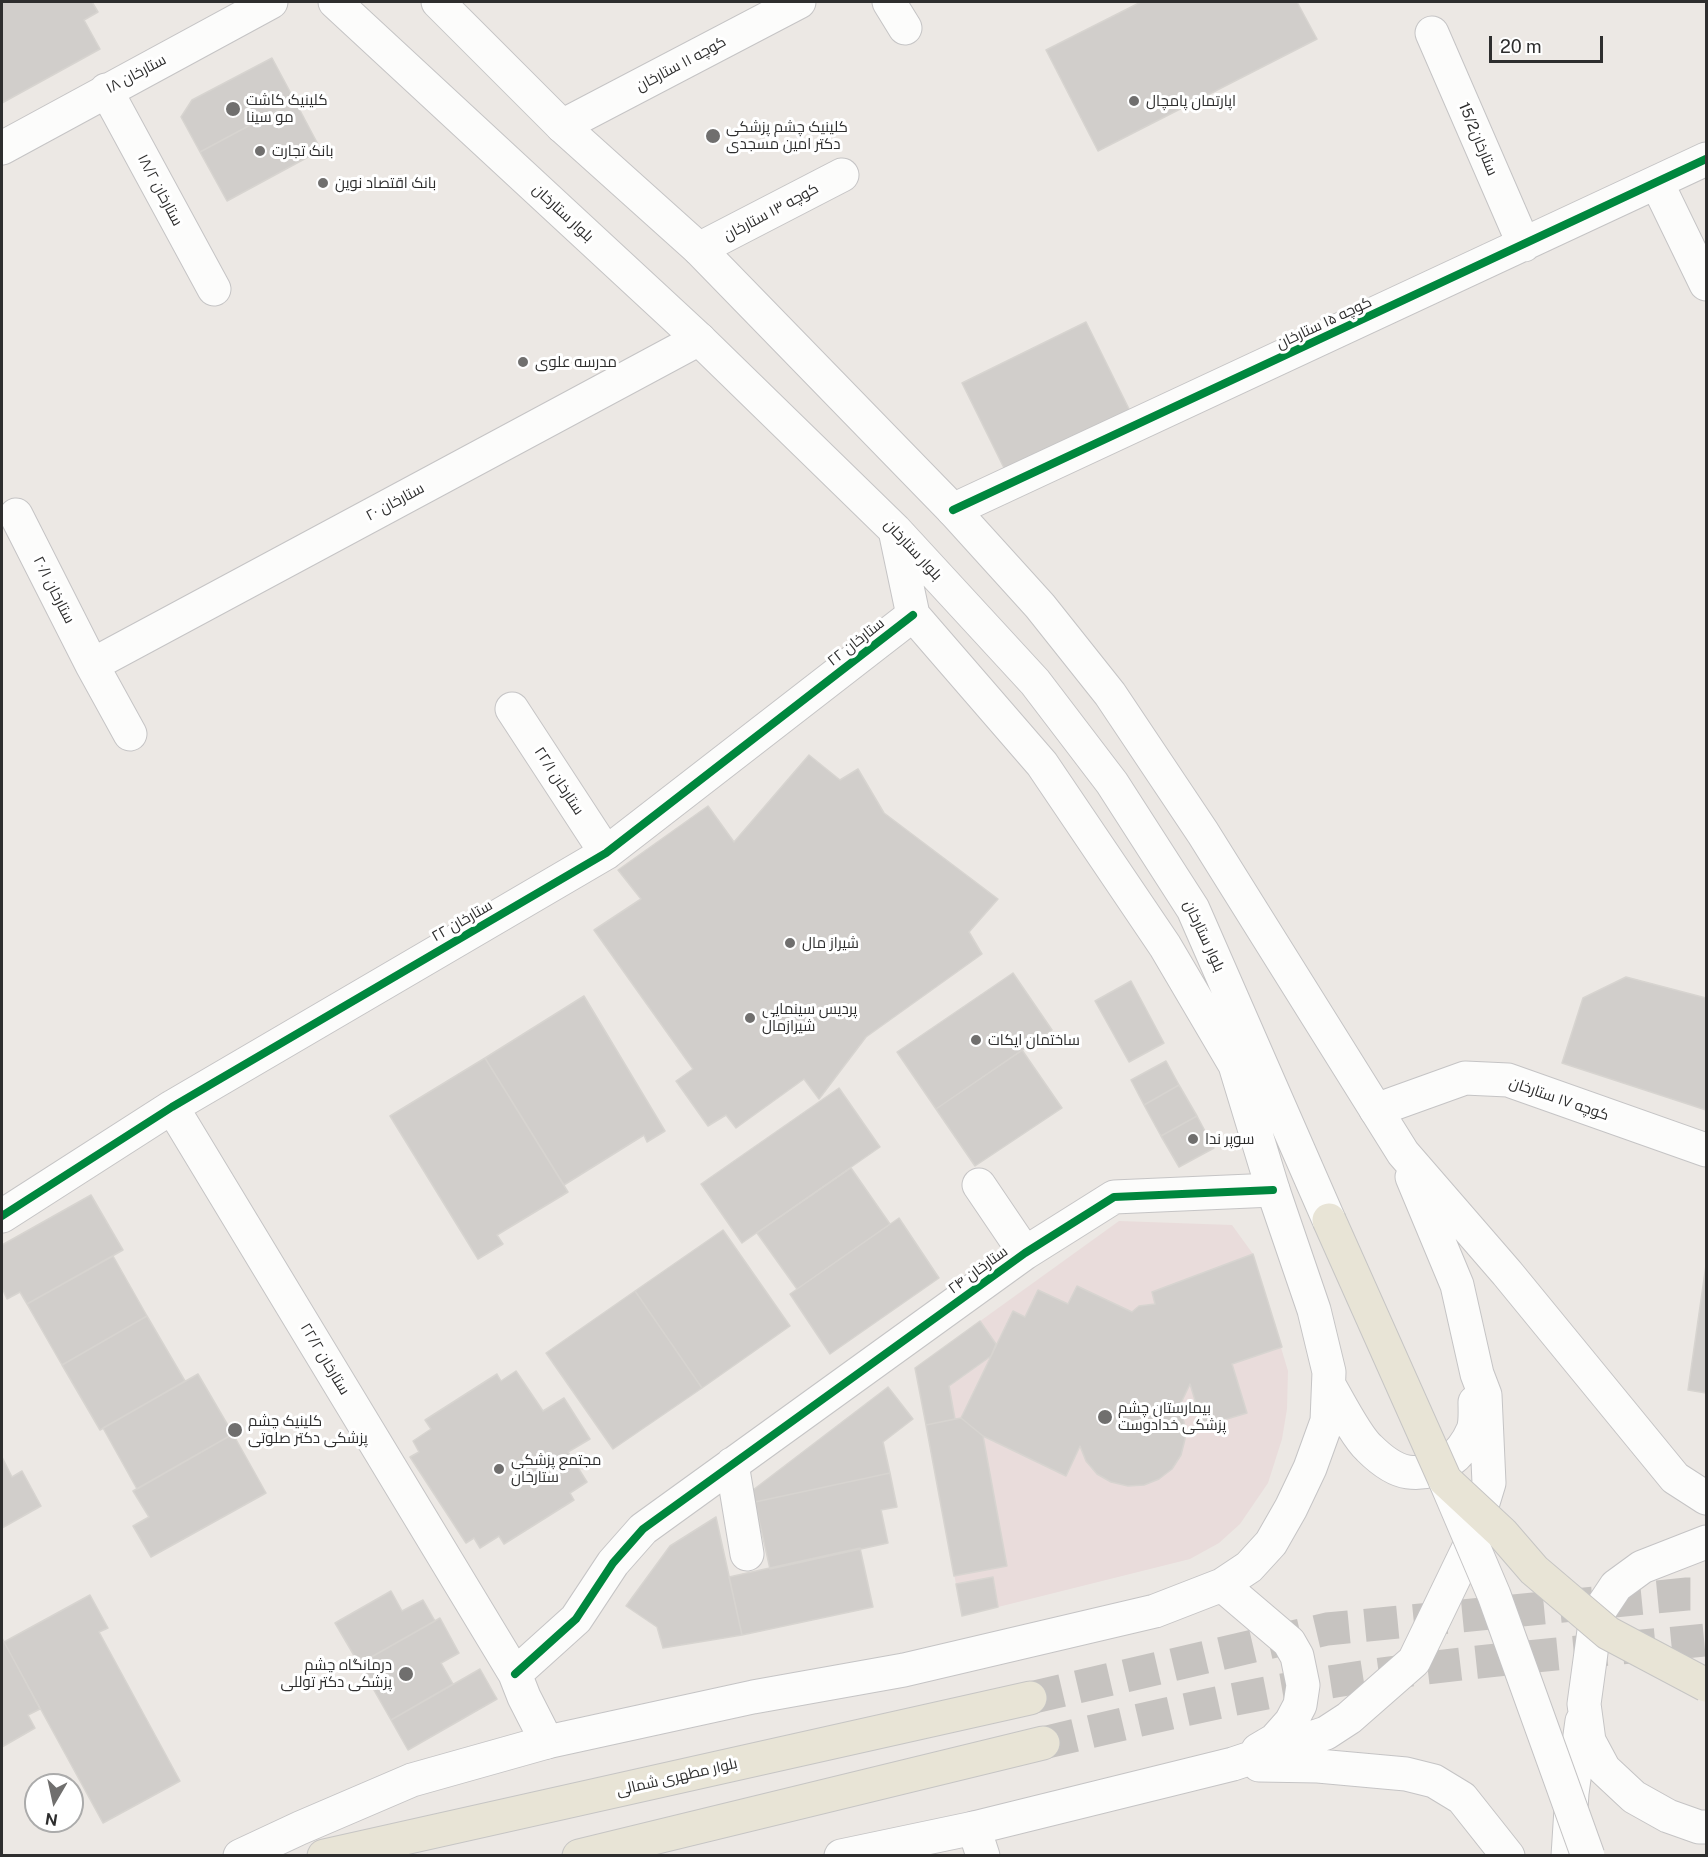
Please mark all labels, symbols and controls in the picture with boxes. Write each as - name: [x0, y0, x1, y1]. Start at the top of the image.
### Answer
- scale bar: [1492, 24, 1606, 62]
- street label: کوچه ۱۱ ستارخان: [633, 33, 729, 95]
- text: 20 m: [1500, 36, 1542, 57]
- street label: ۱۸ ستارخان: [103, 51, 169, 97]
- place label: کلینیک کاشت مو سینا: [246, 91, 328, 126]
- place label: اپارتمان پامچال: [1146, 92, 1236, 110]
- marker: اپارتمان پامچال: [1127, 94, 1141, 108]
- marker: کلینیک کاشت مو سینا: [224, 100, 242, 118]
- street label: ستارخان15/2: [1455, 100, 1501, 178]
- place label: کلینیک چشم پزشکی دکتر امین مسجدی: [726, 118, 848, 153]
- marker: کلینیک چشم پزشکی دکتر امین مسجدی: [704, 127, 722, 145]
- place label: بانک تجارت: [272, 142, 334, 160]
- marker: بانک تجارت: [253, 144, 267, 158]
- street label: ۱۸/۲ ستارخان: [134, 151, 186, 229]
- place label: بانک اقتصاد نوین: [335, 174, 436, 192]
- marker: بانک اقتصاد نوین: [316, 176, 330, 190]
- street label: کوچه ۱۳ ستارخان: [720, 179, 822, 245]
- street label: بلوار ستارخان: [529, 180, 597, 246]
- street label: کوچه ۱۵ ستارخان: [1273, 293, 1375, 353]
- place label: مدرسه علوی: [535, 353, 617, 371]
- marker: مدرسه علوی: [516, 355, 530, 369]
- street label: ۲۰ ستارخان: [363, 479, 427, 525]
- street label: بلوار ستارخان: [880, 516, 946, 584]
- street label: ۲۰/۱ ستارخان: [29, 553, 79, 627]
- street label: ۲۲ ستارخان: [824, 614, 888, 670]
- street label: ۲۲/۱ ستارخان: [530, 744, 588, 818]
- street label: ۲۲ ستارخان: [428, 896, 496, 946]
- street label: بلوار ستارخان: [1180, 897, 1228, 975]
- place label: شیراز مال: [802, 934, 859, 952]
- marker: شیراز مال: [783, 936, 797, 950]
- place label: پردیس سینمایی شیرازمال: [762, 1000, 857, 1035]
- marker: پردیس سینمایی شیرازمال: [743, 1011, 757, 1025]
- place label: ساختمان ایکات: [988, 1031, 1080, 1049]
- marker: ساختمان ایکات: [969, 1033, 983, 1047]
- street label: کوچه ۱۷ ستارخان: [1507, 1074, 1611, 1124]
- place label: سوپر ندا: [1205, 1130, 1254, 1148]
- marker: سوپر ندا: [1186, 1132, 1200, 1146]
- street label: ۲۴ ستارخان: [945, 1242, 1011, 1298]
- street label: ۲۲/۲ ستارخان: [297, 1320, 353, 1398]
- place label: بیمارستان چشم پزشکی خدادوست: [1118, 1399, 1226, 1434]
- marker: بیمارستان چشم پزشکی خدادوست: [1096, 1408, 1114, 1426]
- place label: کلینیک چشم پزشکی دکتر صلوتی: [248, 1412, 368, 1447]
- marker: کلینیک چشم پزشکی دکتر صلوتی: [226, 1421, 244, 1439]
- place label: مجتمع پزشکی ستارخان: [511, 1451, 601, 1486]
- marker: مجتمع پزشکی ستارخان: [492, 1462, 506, 1476]
- place label: درمانگاه چشم پزشكی دكتر توللی: [280, 1656, 392, 1691]
- marker: درمانگاه چشم پزشكی دكتر توللی: [397, 1665, 415, 1683]
- street label: بلوار مطهرى شمالى: [615, 1754, 739, 1800]
- north arrow: [24, 1773, 84, 1833]
- text: N: [44, 1809, 59, 1830]

